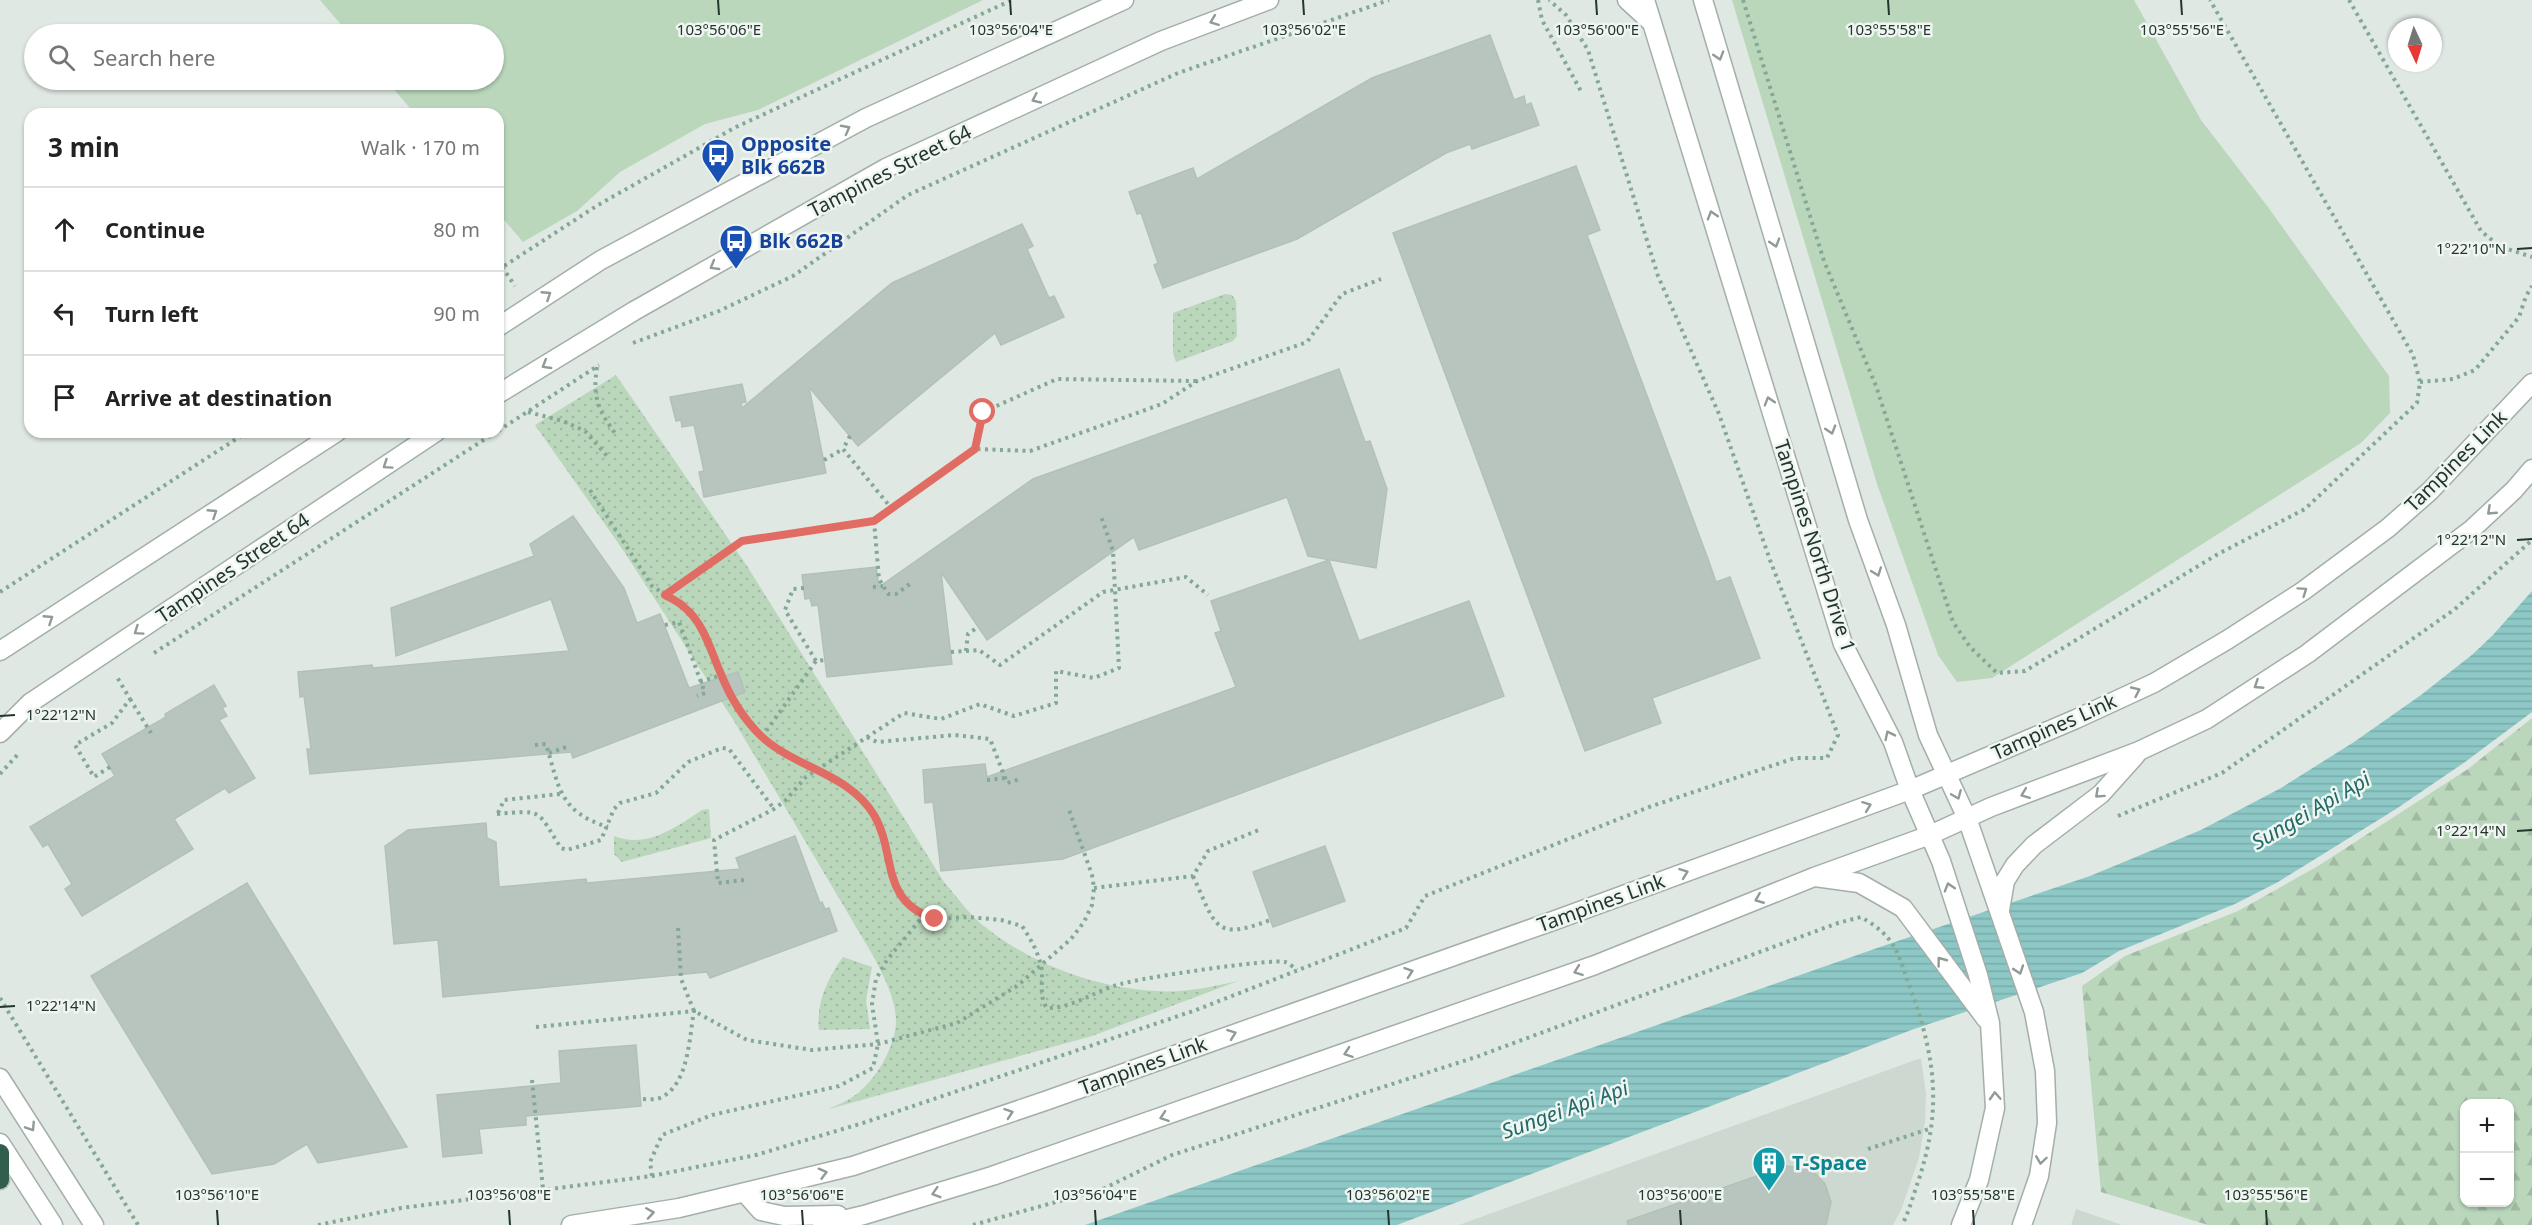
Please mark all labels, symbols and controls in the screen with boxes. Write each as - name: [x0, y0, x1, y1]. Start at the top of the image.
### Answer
- one-way arrow: [1209, 14, 1220, 26]
- north arrow: [2388, 18, 2442, 72]
- text: 103°56'06"E: [677, 19, 761, 39]
- text: 103°56'04"E: [969, 19, 1053, 39]
- text: 103°56'02"E: [1262, 19, 1346, 39]
- text: 103°56'00"E: [1555, 19, 1639, 39]
- text: 103°55'58"E: [1847, 19, 1931, 39]
- text: 103°55'56"E: [2140, 19, 2224, 39]
- search box: [24, 24, 504, 90]
- icon: search: [45, 41, 78, 74]
- text: Search here: [93, 42, 215, 72]
- one-way arrow: [1712, 50, 1724, 61]
- one-way arrow: [1031, 92, 1042, 104]
- street label: Tampines Street 64: [804, 118, 976, 223]
- one-way arrow: [840, 125, 850, 136]
- text: 3 min: [48, 129, 120, 165]
- place label: Opposite Blk 662B: [741, 130, 831, 180]
- text: Walk · 170 m: [361, 134, 480, 161]
- bus stop icon: Opposite Blk 662B: [700, 137, 736, 184]
- one-way arrow: [1707, 210, 1719, 221]
- icon: ahead: [48, 213, 81, 246]
- text: Continue: [105, 214, 205, 244]
- text: 80 m: [433, 216, 480, 243]
- bus stop icon: Blk 662B: [718, 223, 754, 270]
- place label: Blk 662B: [759, 227, 843, 254]
- one-way arrow: [1768, 237, 1780, 248]
- text: 1°22'10"N: [2436, 238, 2506, 258]
- one-way arrow: [710, 259, 720, 270]
- one-way arrow: [541, 291, 551, 303]
- icon: left: [48, 297, 81, 330]
- text: Turn left: [105, 298, 199, 328]
- text: 90 m: [433, 300, 480, 327]
- one-way arrow: [542, 358, 552, 370]
- icon: arrive: [48, 381, 81, 414]
- text: Arrive at destination: [105, 382, 332, 412]
- one-way arrow: [1764, 396, 1776, 407]
- route start: [969, 398, 995, 424]
- street label: Tampines Link: [2399, 403, 2513, 518]
- one-way arrow: [1824, 424, 1836, 435]
- street label: Tampines North Drive 1: [1768, 436, 1863, 655]
- one-way arrow: [383, 457, 393, 469]
- one-way arrow: [2488, 504, 2498, 515]
- street label: Tampines Street 64: [151, 506, 315, 629]
- one-way arrow: [206, 509, 217, 520]
- text: 1°22'12"N: [2436, 529, 2506, 549]
- one-way arrow: [1870, 566, 1882, 577]
- one-way arrow: [2296, 587, 2307, 598]
- one-way arrow: [42, 615, 53, 626]
- one-way arrow: [133, 624, 144, 635]
- one-way arrow: [2254, 678, 2264, 690]
- one-way arrow: [2129, 686, 2140, 698]
- street label: Tampines Link: [1987, 687, 2121, 766]
- text: 1°22'12"N: [26, 704, 96, 724]
- one-way arrow: [1885, 731, 1896, 742]
- water label: Sungei Api Api: [2246, 765, 2375, 855]
- one-way arrow: [2020, 787, 2031, 799]
- one-way arrow: [2096, 787, 2106, 798]
- one-way arrow: [1950, 789, 1962, 800]
- one-way arrow: [1861, 801, 1872, 813]
- text: 1°22'14"N: [2436, 820, 2506, 840]
- street label: Tampines Link: [1533, 867, 1669, 938]
- one-way arrow: [1678, 868, 1689, 881]
- one-way arrow: [1944, 882, 1956, 893]
- one-way arrow: [1755, 891, 1765, 904]
- route end: [921, 905, 947, 931]
- one-way arrow: [1937, 956, 1948, 967]
- one-way arrow: [1574, 964, 1584, 977]
- one-way arrow: [2011, 964, 2024, 974]
- one-way arrow: [1403, 966, 1414, 979]
- text: 1°22'14"N: [26, 995, 96, 1015]
- one-way arrow: [1226, 1029, 1237, 1042]
- street label: Tampines Link: [1075, 1030, 1211, 1101]
- one-way arrow: [1343, 1046, 1354, 1059]
- water label: Sungei Api Api: [1498, 1073, 1632, 1145]
- one-way arrow: [1988, 1092, 2001, 1101]
- map controls: [2460, 1099, 2514, 1207]
- button: +: [2460, 1099, 2514, 1153]
- one-way arrow: [1003, 1108, 1013, 1121]
- one-way arrow: [1159, 1109, 1170, 1122]
- one-way arrow: [24, 1121, 36, 1131]
- building icon: T-Space: [1751, 1145, 1787, 1192]
- place label: T-Space: [1792, 1149, 1867, 1176]
- button: −: [2460, 1153, 2514, 1207]
- one-way arrow: [2036, 1156, 2048, 1165]
- one-way arrow: [818, 1168, 828, 1181]
- text: 103°56'10"E: [175, 1184, 259, 1204]
- text: 103°56'08"E: [467, 1184, 551, 1204]
- text: 103°56'06"E: [760, 1184, 844, 1204]
- text: 103°56'04"E: [1053, 1184, 1137, 1204]
- text: 103°56'02"E: [1346, 1184, 1430, 1204]
- text: 103°56'00"E: [1638, 1184, 1722, 1204]
- text: 103°55'58"E: [1931, 1184, 2015, 1204]
- text: 103°55'56"E: [2224, 1184, 2308, 1204]
- one-way arrow: [931, 1186, 942, 1198]
- one-way arrow: [645, 1207, 655, 1219]

